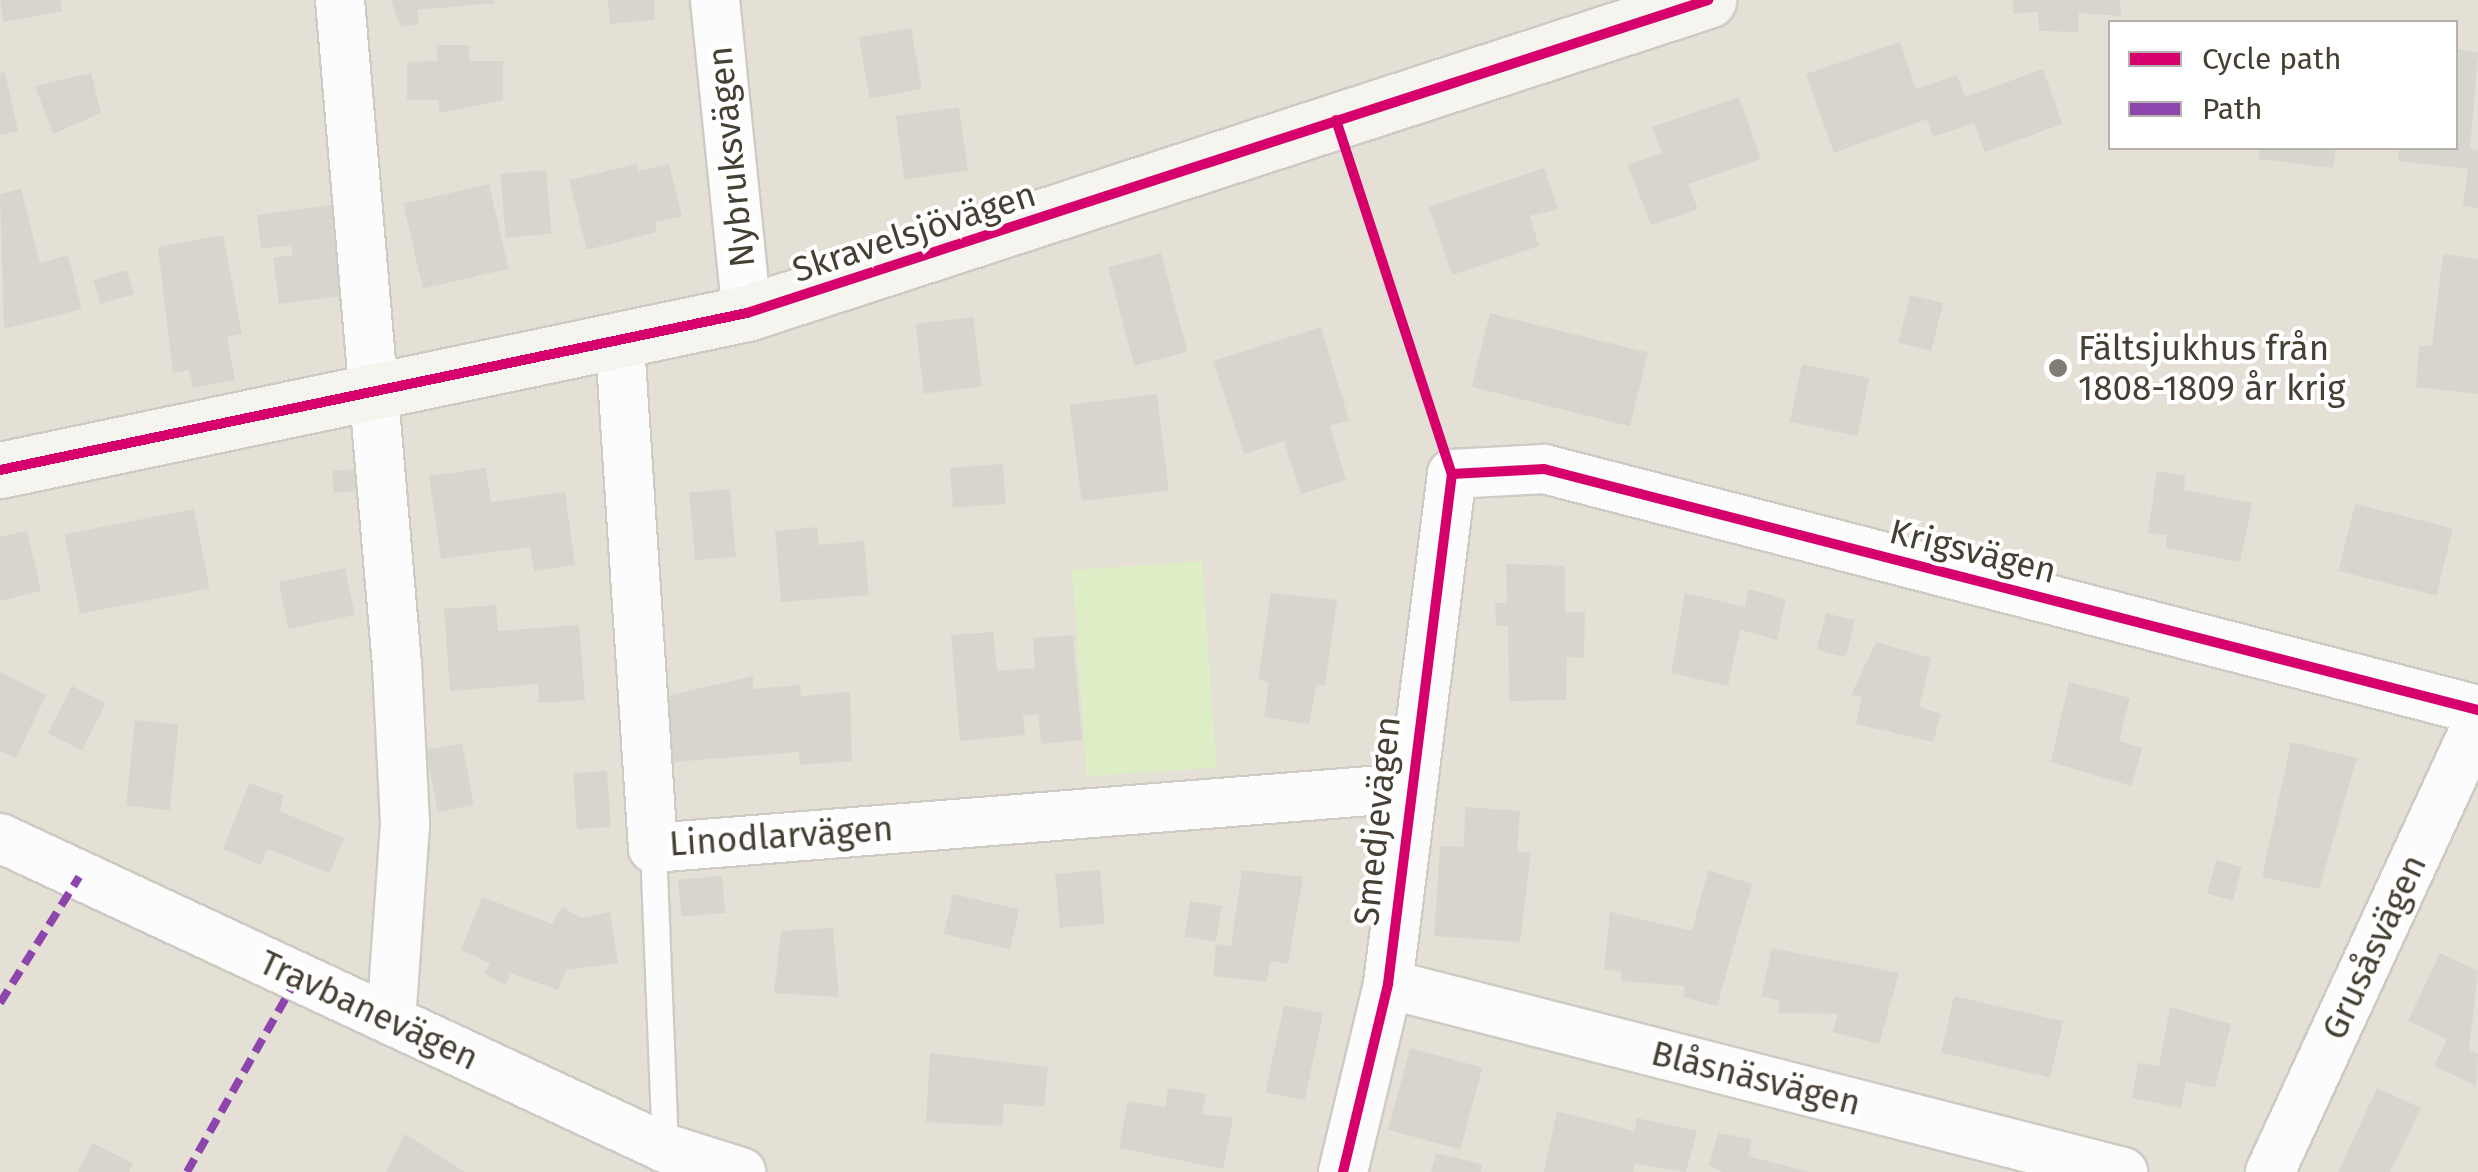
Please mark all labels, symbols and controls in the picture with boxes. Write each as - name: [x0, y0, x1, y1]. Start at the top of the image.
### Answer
- legend: [2108, 20, 2458, 150]
- text: Cycle path: [2202, 41, 2341, 77]
- street label: Nybruksvägen: [699, 44, 763, 270]
- text: Path: [2202, 91, 2263, 127]
- street label: Skravelsjövägen: [787, 173, 1041, 291]
- place label: Fältsjukhus från 1808-1809 år krig: [2078, 327, 2346, 409]
- marker: Fältsjukhus från 1808-1809 år krig: [2047, 357, 2069, 379]
- street label: Krigsvägen: [1885, 510, 2061, 592]
- street label: Smedjevägen: [1345, 714, 1409, 928]
- street label: Linodlarvägen: [668, 807, 894, 865]
- street label: Grusåsvägen: [2313, 848, 2435, 1046]
- street label: Travbanevägen: [253, 941, 485, 1079]
- street label: Blåsnäsvägen: [1647, 1032, 1865, 1124]

